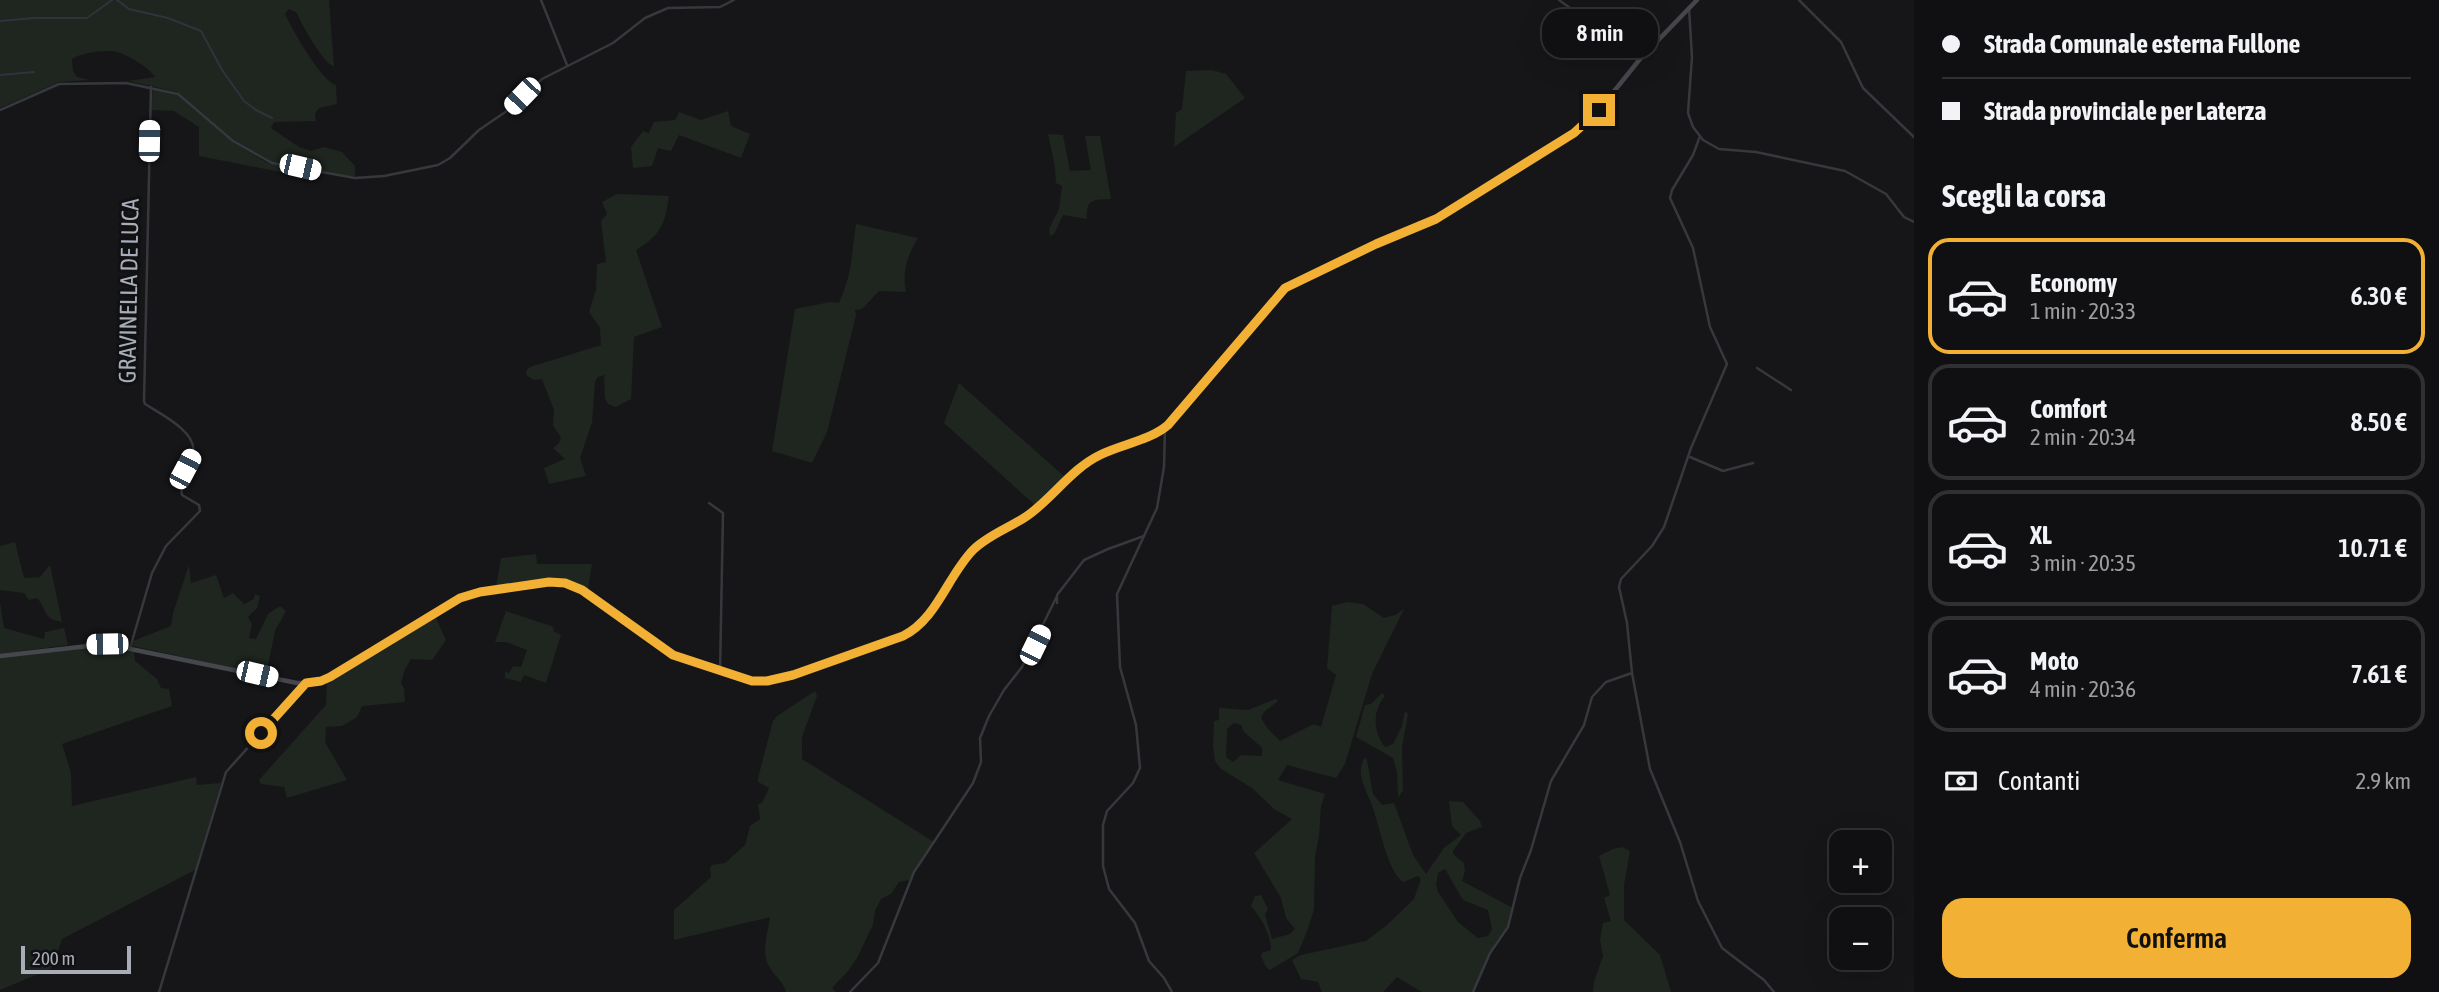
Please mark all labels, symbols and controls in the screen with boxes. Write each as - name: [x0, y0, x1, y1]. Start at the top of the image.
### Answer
- callout: 8 min: [1541, 8, 1657, 57]
- text: 8 min: [1577, 20, 1623, 46]
- text: Strada Comunale esterna Fullone: [1984, 29, 2300, 59]
- car: [500, 74, 545, 118]
- route end: [1583, 94, 1615, 126]
- text: Strada provinciale per Laterza: [1984, 96, 2266, 126]
- car: [139, 120, 160, 162]
- car: [278, 152, 323, 182]
- text: Scegli la corsa: [1942, 177, 2106, 214]
- street label: GRAVINELLA DE LUCA: [113, 198, 144, 384]
- icon: car: [1946, 265, 2009, 328]
- text: Economy: [2030, 268, 2117, 298]
- text: 6.30 €: [2350, 281, 2407, 311]
- text: 1 min · 20:33: [2030, 298, 2136, 324]
- icon: car: [1946, 391, 2009, 454]
- text: Comfort: [2030, 394, 2107, 424]
- text: 8.50 €: [2350, 407, 2407, 437]
- text: 2 min · 20:34: [2030, 424, 2136, 450]
- car: [166, 446, 205, 492]
- icon: car: [1946, 517, 2009, 580]
- text: XL: [2030, 520, 2052, 550]
- text: 10.71 €: [2338, 533, 2407, 563]
- text: 3 min · 20:35: [2030, 550, 2136, 576]
- car: [1017, 622, 1054, 668]
- car: [86, 633, 129, 655]
- icon: car: [1946, 643, 2009, 706]
- text: Moto: [2030, 646, 2079, 676]
- car: [235, 659, 280, 689]
- text: 7.61 €: [2350, 659, 2407, 689]
- text: 4 min · 20:36: [2030, 676, 2136, 702]
- route start: [245, 717, 277, 749]
- icon: cash: [1942, 762, 1980, 800]
- text: Contanti: [1998, 766, 2080, 796]
- text: 2.9 km: [2355, 768, 2411, 794]
- map controls: [1829, 830, 1892, 970]
- button: +: [1829, 830, 1892, 893]
- button: Conferma: [1942, 898, 2411, 978]
- button: −: [1829, 907, 1892, 970]
- scale bar: [21, 943, 131, 975]
- text: 200 m: [32, 947, 75, 969]

